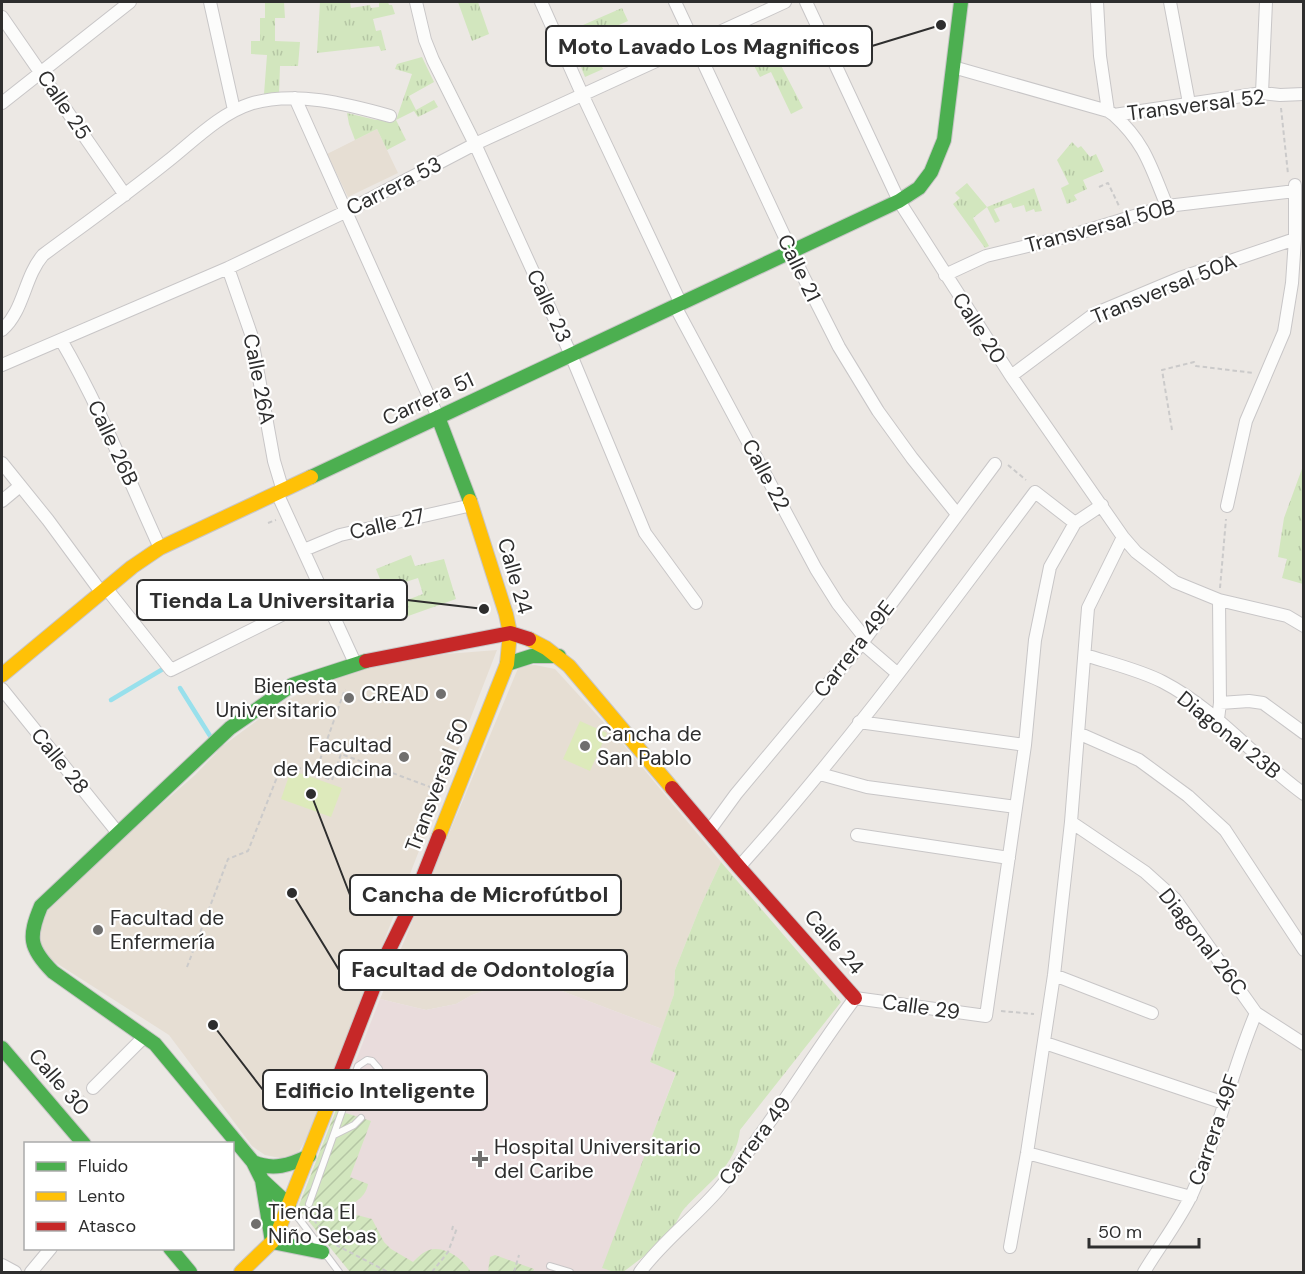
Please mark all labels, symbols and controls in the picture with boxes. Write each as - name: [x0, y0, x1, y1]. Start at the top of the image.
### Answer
- callout: Moto Lavado Los Magnificos: [546, 26, 872, 66]
- text: Moto Lavado Los Magnificos: [558, 32, 860, 61]
- street label: Calle 25: [31, 65, 97, 145]
- street label: Transversal 52: [1125, 83, 1267, 127]
- street label: Carrera 53: [342, 150, 446, 222]
- street label: Transversal 50B: [1022, 193, 1178, 259]
- street label: Calle 21: [771, 229, 827, 307]
- street label: Transversal 50A: [1087, 247, 1241, 331]
- street label: Calle 23: [520, 265, 578, 347]
- street label: Calle 20: [946, 287, 1012, 369]
- street label: Calle 26A: [237, 331, 282, 427]
- street label: Carrera 51: [378, 366, 478, 432]
- street label: Calle 26B: [81, 396, 145, 490]
- street label: Calle 22: [735, 434, 797, 516]
- street label: Calle 27: [347, 502, 427, 546]
- street label: Calle 24: [491, 535, 539, 618]
- callout: Tienda La Universitaria: [137, 580, 407, 620]
- text: Tienda La Universitaria: [149, 586, 395, 615]
- street label: Carrera 49E: [807, 595, 901, 703]
- place label: Bienesta Universitario: [215, 672, 337, 724]
- place label: CREAD: [361, 680, 429, 708]
- street label: Diagonal 23B: [1171, 685, 1287, 785]
- marker: CREAD: [434, 687, 448, 701]
- marker: Bienesta Universitario: [342, 691, 356, 705]
- street label: Transversal 50: [399, 714, 475, 856]
- place label: Cancha de San Pablo: [597, 720, 702, 772]
- street label: Calle 28: [25, 722, 95, 800]
- place label: Facultad de Medicina: [273, 731, 392, 783]
- marker: Cancha de San Pablo: [578, 739, 592, 753]
- marker: Facultad de Medicina: [397, 750, 411, 764]
- callout: Cancha de Microfútbol: [350, 875, 621, 915]
- text: Cancha de Microfútbol: [362, 880, 608, 909]
- street label: Diagonal 26C: [1152, 883, 1254, 1001]
- street label: Calle 24: [798, 903, 870, 981]
- place label: Facultad de Enfermería: [110, 904, 224, 956]
- marker: Facultad de Enfermería: [91, 923, 105, 937]
- callout: Facultad de Odontología: [339, 950, 627, 990]
- text: Facultad de Odontología: [351, 955, 615, 984]
- street label: Calle 29: [880, 988, 962, 1026]
- street label: Calle 30: [22, 1043, 96, 1121]
- callout: Edificio Inteligente: [263, 1070, 487, 1110]
- street label: Carrera 49F: [1182, 1071, 1246, 1189]
- text: Edificio Inteligente: [275, 1076, 475, 1105]
- street label: Carrera 49: [712, 1091, 798, 1191]
- place label: Hospital Universitario del Caribe: [494, 1133, 701, 1185]
- legend: [24, 1142, 234, 1250]
- marker: Hospital Universitario del Caribe: [471, 1150, 489, 1168]
- text: Fluido: [78, 1154, 128, 1178]
- text: Lento: [78, 1184, 125, 1208]
- place label: Tienda El Niño Sebas: [268, 1198, 377, 1250]
- scale bar: [1089, 1211, 1198, 1249]
- text: Atasco: [78, 1214, 136, 1238]
- marker: Tienda El Niño Sebas: [249, 1217, 263, 1231]
- text: 50 m: [1098, 1220, 1142, 1244]

